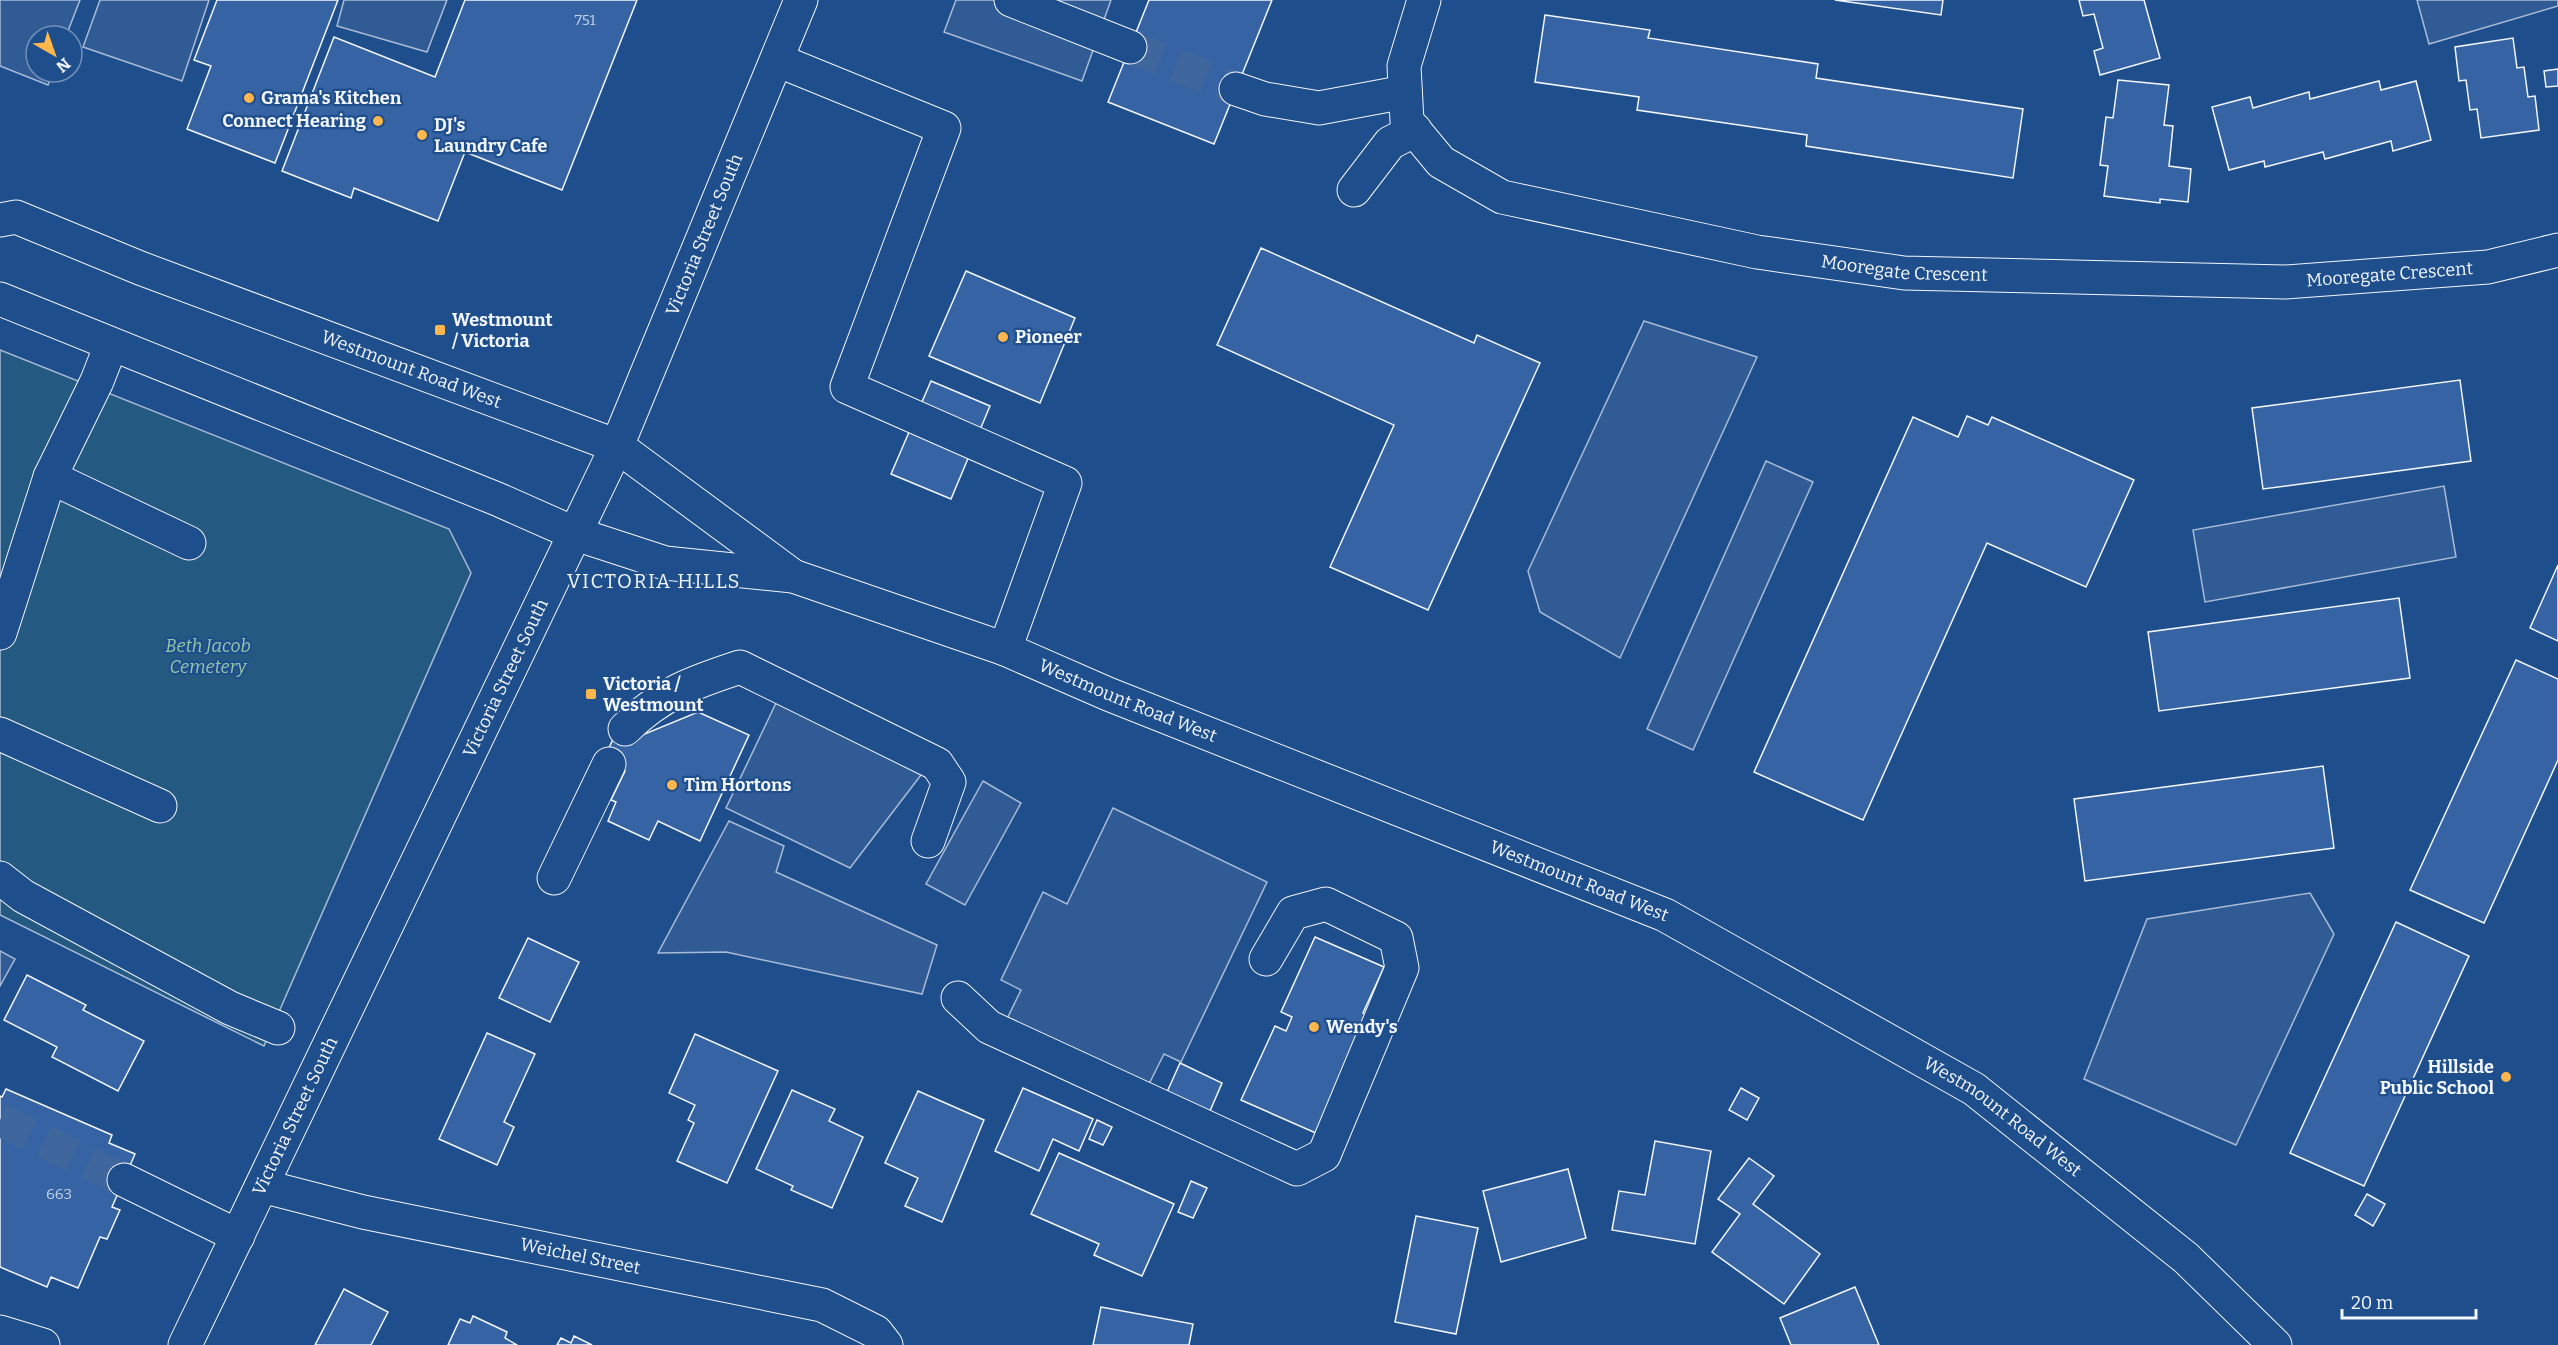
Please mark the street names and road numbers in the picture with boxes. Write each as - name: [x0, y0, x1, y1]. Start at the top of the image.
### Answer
- street label: Victoria Street South: [661, 150, 747, 319]
- street label: Mooregate Crescent: [1820, 250, 1988, 286]
- street label: Mooregate Crescent: [2305, 257, 2474, 291]
- street label: Westmount Road West: [318, 326, 505, 413]
- street label: Victoria Street South: [458, 595, 553, 761]
- street label: Westmount Road West: [1036, 654, 1221, 747]
- street label: Westmount Road West: [1487, 836, 1672, 926]
- street label: Victoria Street South: [248, 1033, 342, 1199]
- street label: Westmount Road West: [1920, 1052, 2086, 1182]
- street label: Weichel Street: [518, 1233, 643, 1279]

